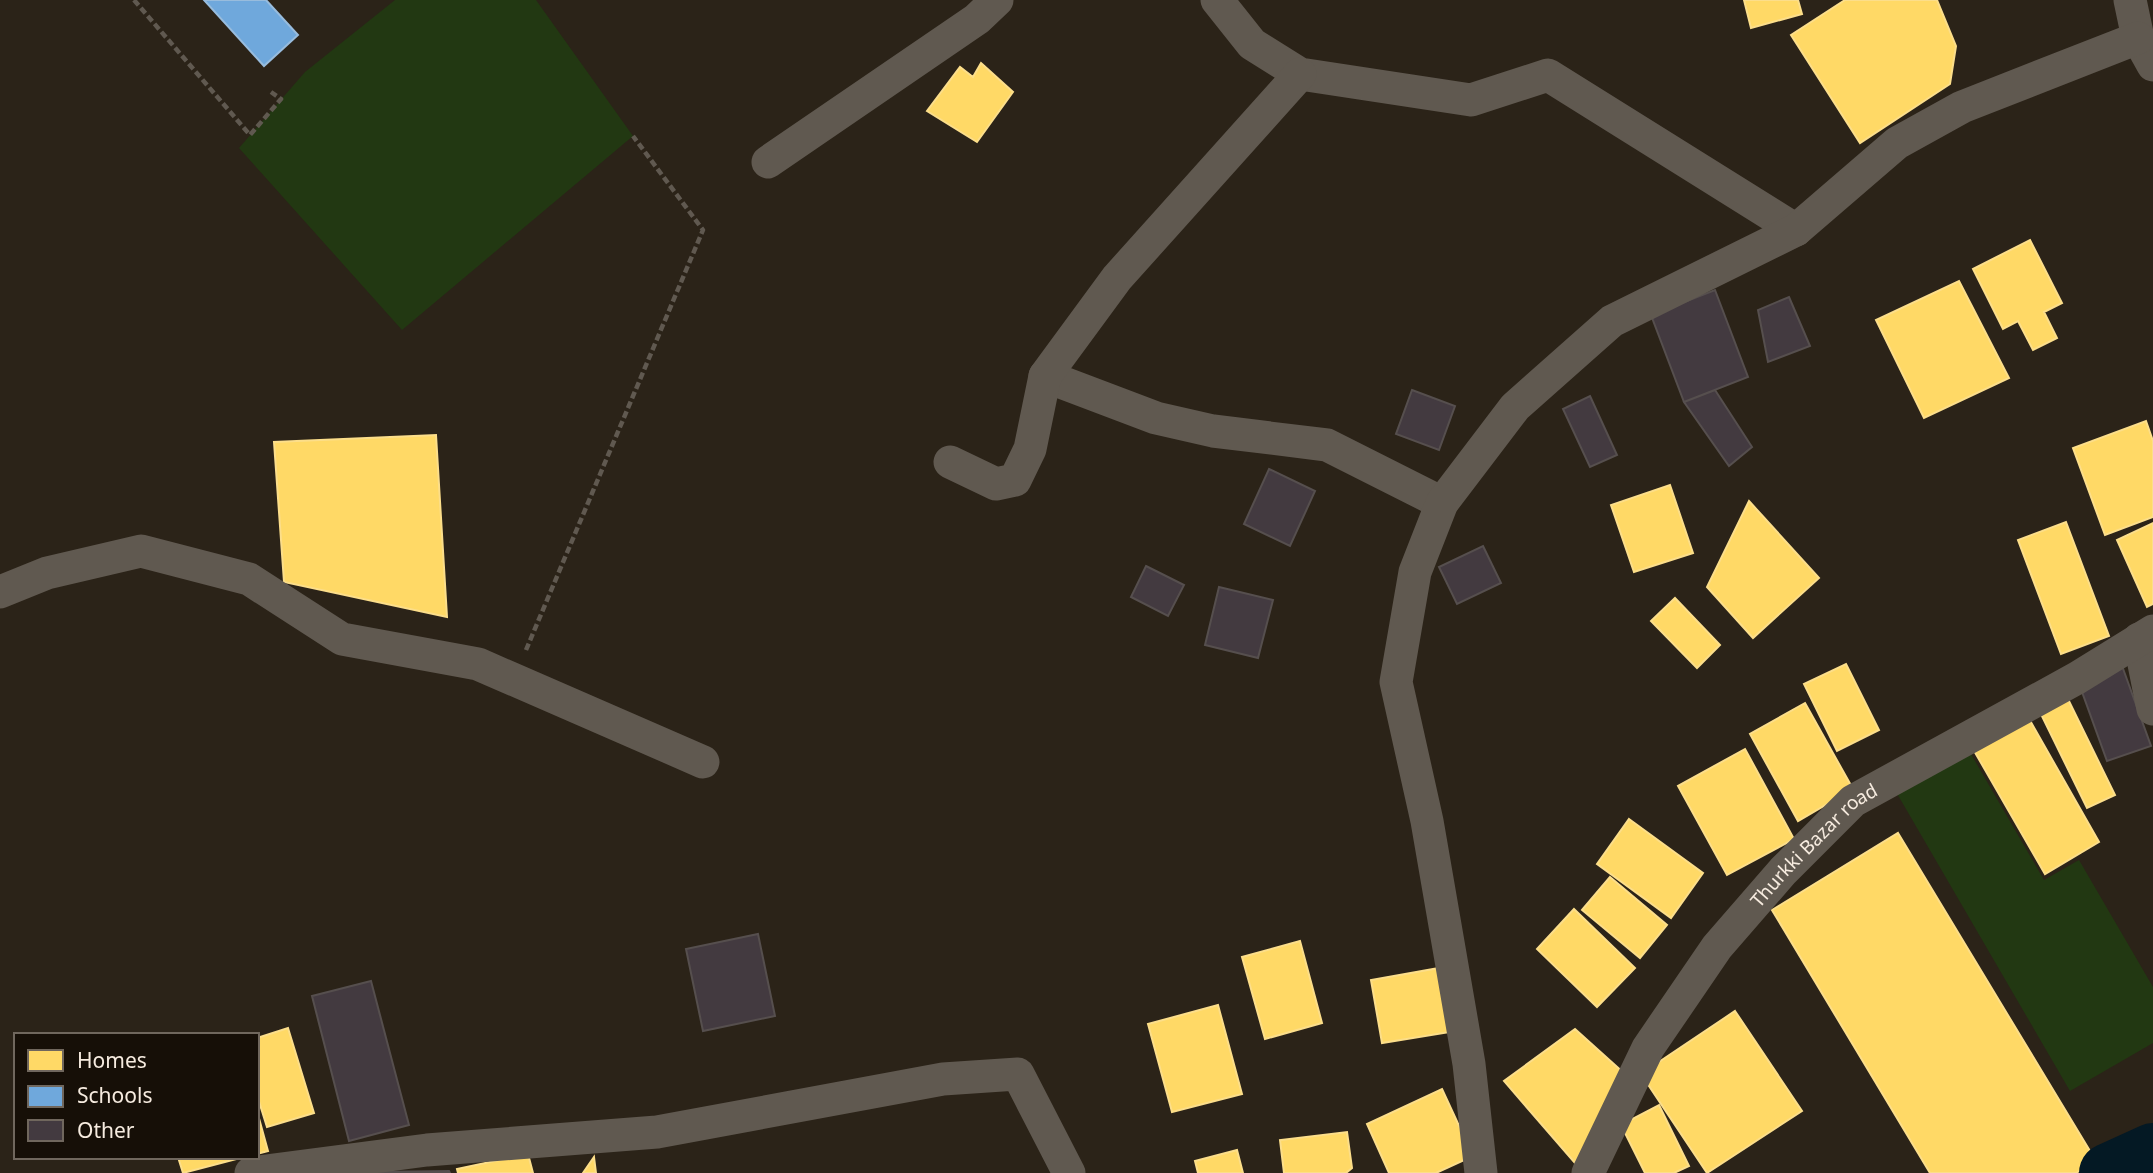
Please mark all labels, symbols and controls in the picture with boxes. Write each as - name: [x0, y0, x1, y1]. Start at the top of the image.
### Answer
- street label: Thurkki Bazar road: [1744, 777, 1882, 913]
- legend: [14, 1033, 259, 1159]
- text: Homes: [77, 1046, 147, 1074]
- text: Schools: [77, 1081, 152, 1109]
- text: Other: [77, 1116, 135, 1144]

